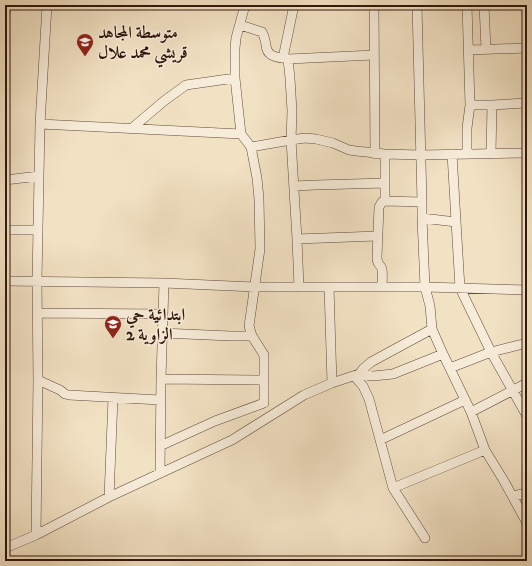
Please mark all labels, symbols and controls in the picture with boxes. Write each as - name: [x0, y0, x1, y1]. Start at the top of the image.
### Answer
- place label: متوسطة المجاهد قريشي محمد علال: [98, 22, 188, 68]
- school or university icon: متوسطة المجاهد قريشي محمد علال: [75, 32, 95, 57]
- place label: ابتدائية حي الزاوية 2: [125, 304, 185, 346]
- school or university icon: ابتدائية حي الزاوية 2: [103, 314, 123, 339]

